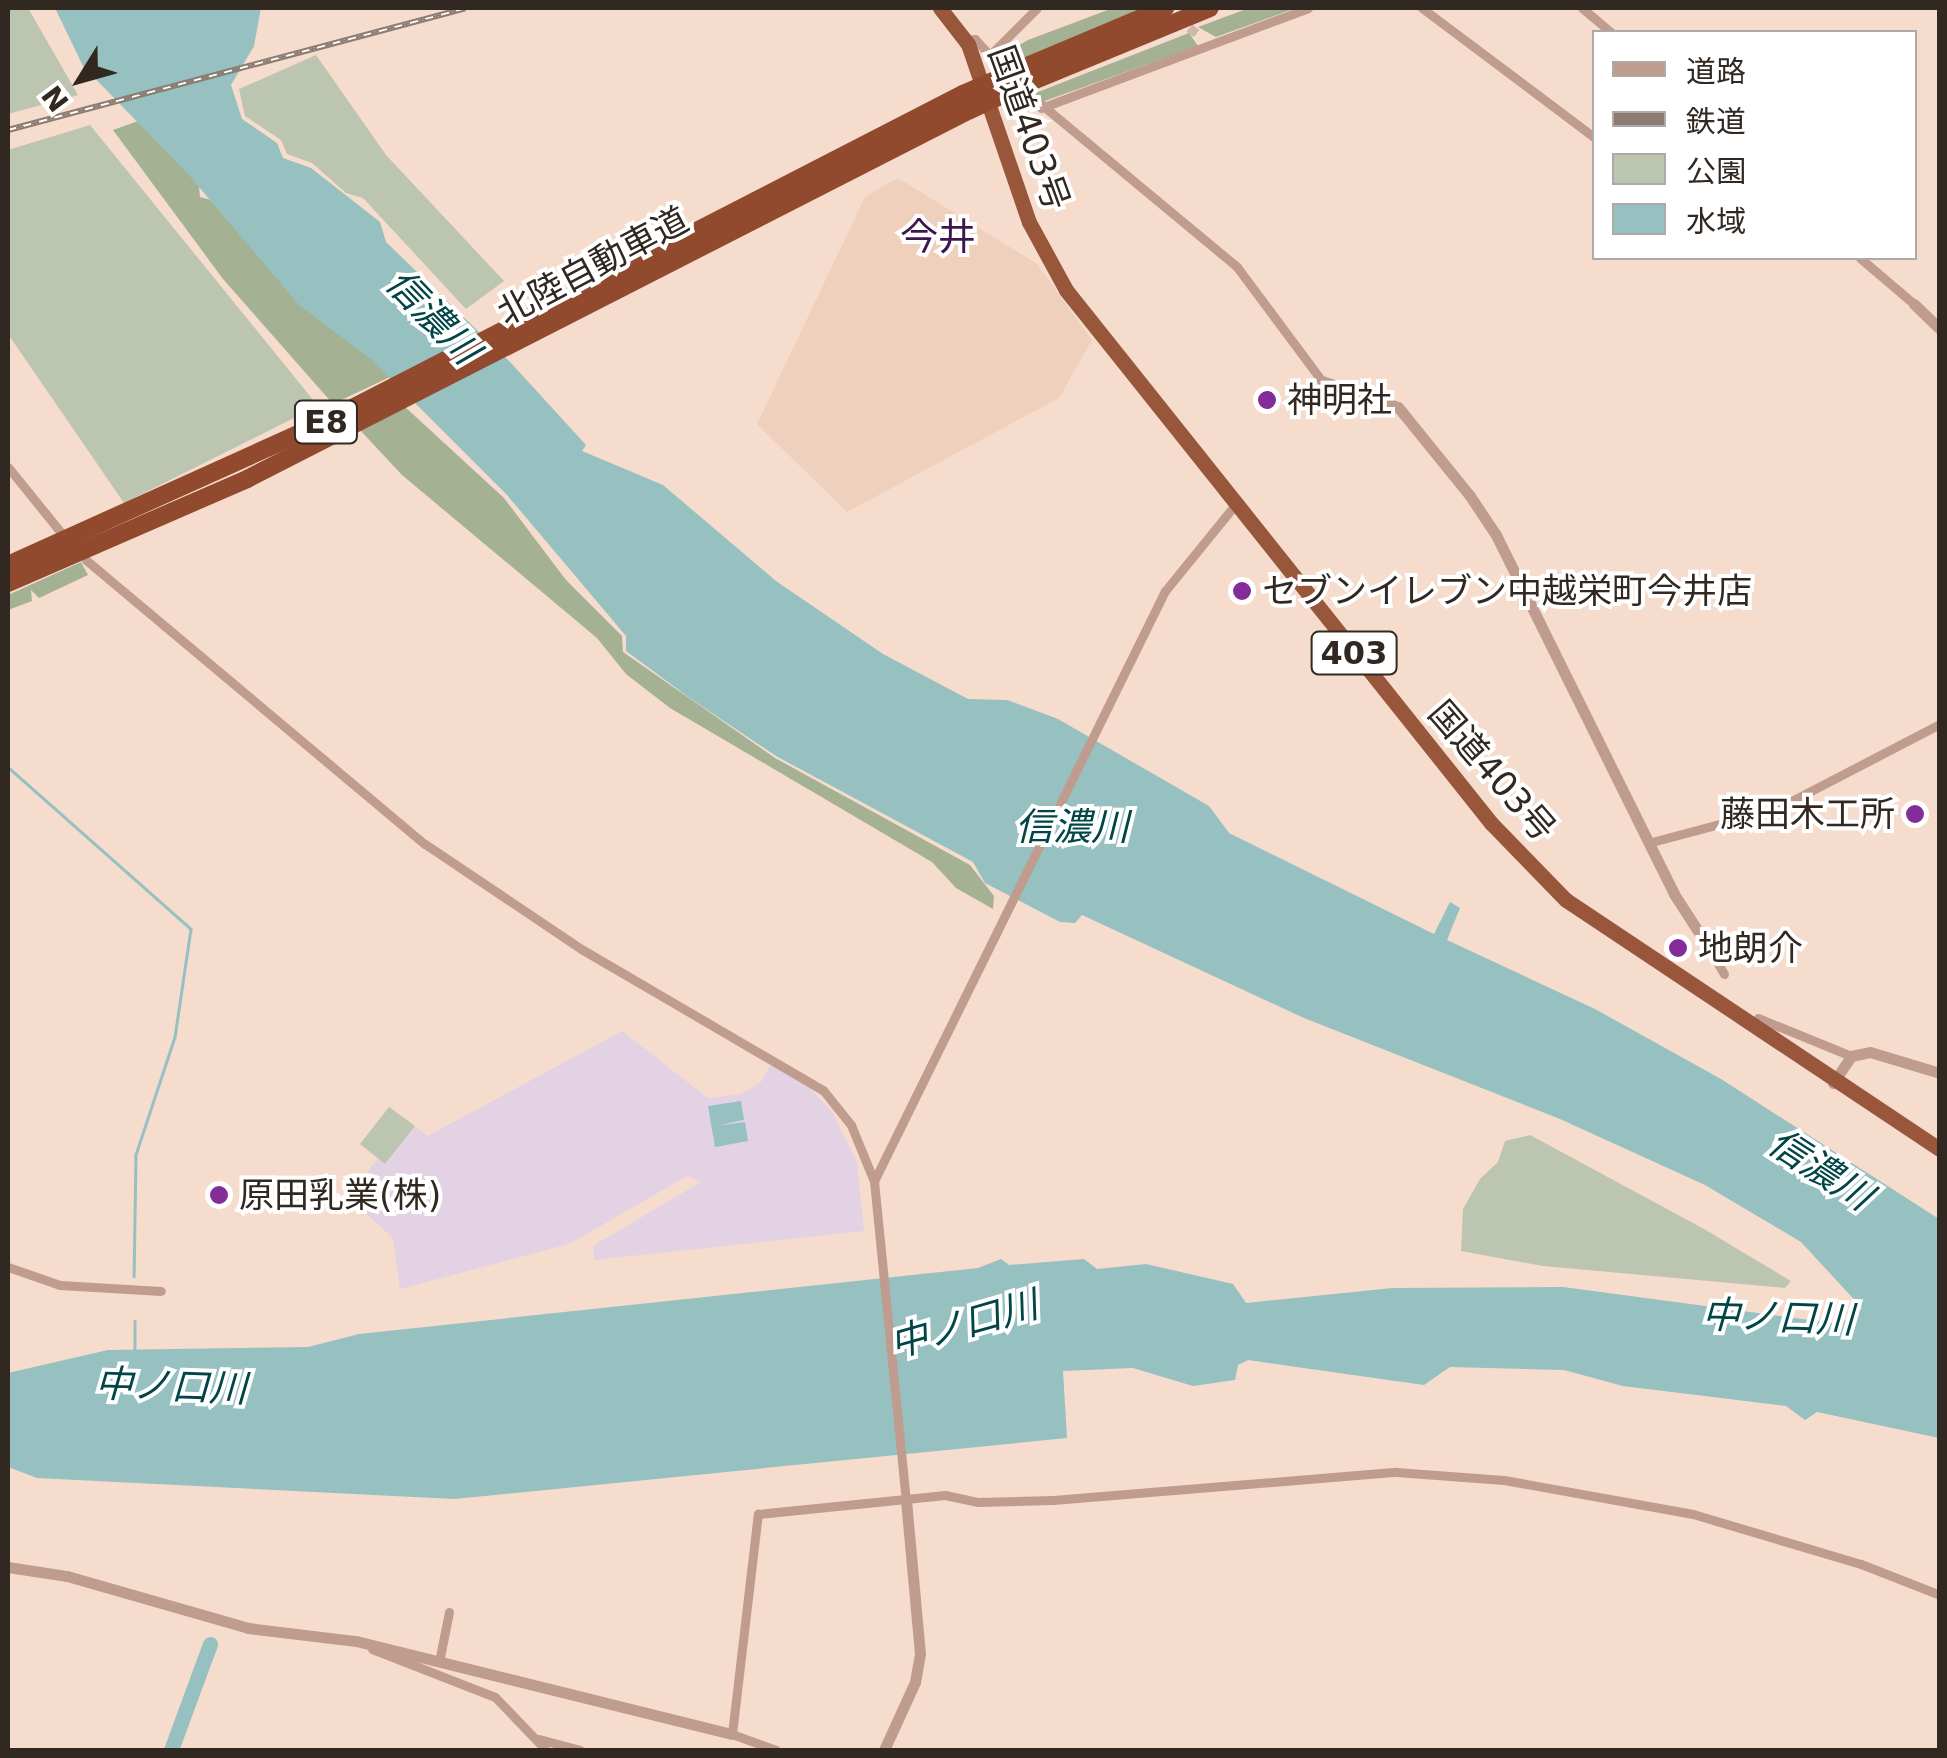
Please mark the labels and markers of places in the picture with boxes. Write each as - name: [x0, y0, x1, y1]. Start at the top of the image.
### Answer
- place label: 神明社: [1287, 379, 1392, 421]
- marker: 神明社: [1256, 389, 1278, 411]
- place label: セブンイレブン中越栄町今井店: [1262, 570, 1752, 612]
- marker: セブンイレブン中越栄町今井店: [1231, 580, 1253, 602]
- place label: 藤田木工所: [1720, 793, 1895, 835]
- marker: 藤田木工所: [1904, 803, 1926, 825]
- place label: 地朗介: [1698, 927, 1803, 969]
- marker: 地朗介: [1667, 937, 1689, 959]
- place label: 原田乳業(株): [239, 1174, 441, 1216]
- marker: 原田乳業(株): [208, 1184, 230, 1206]

